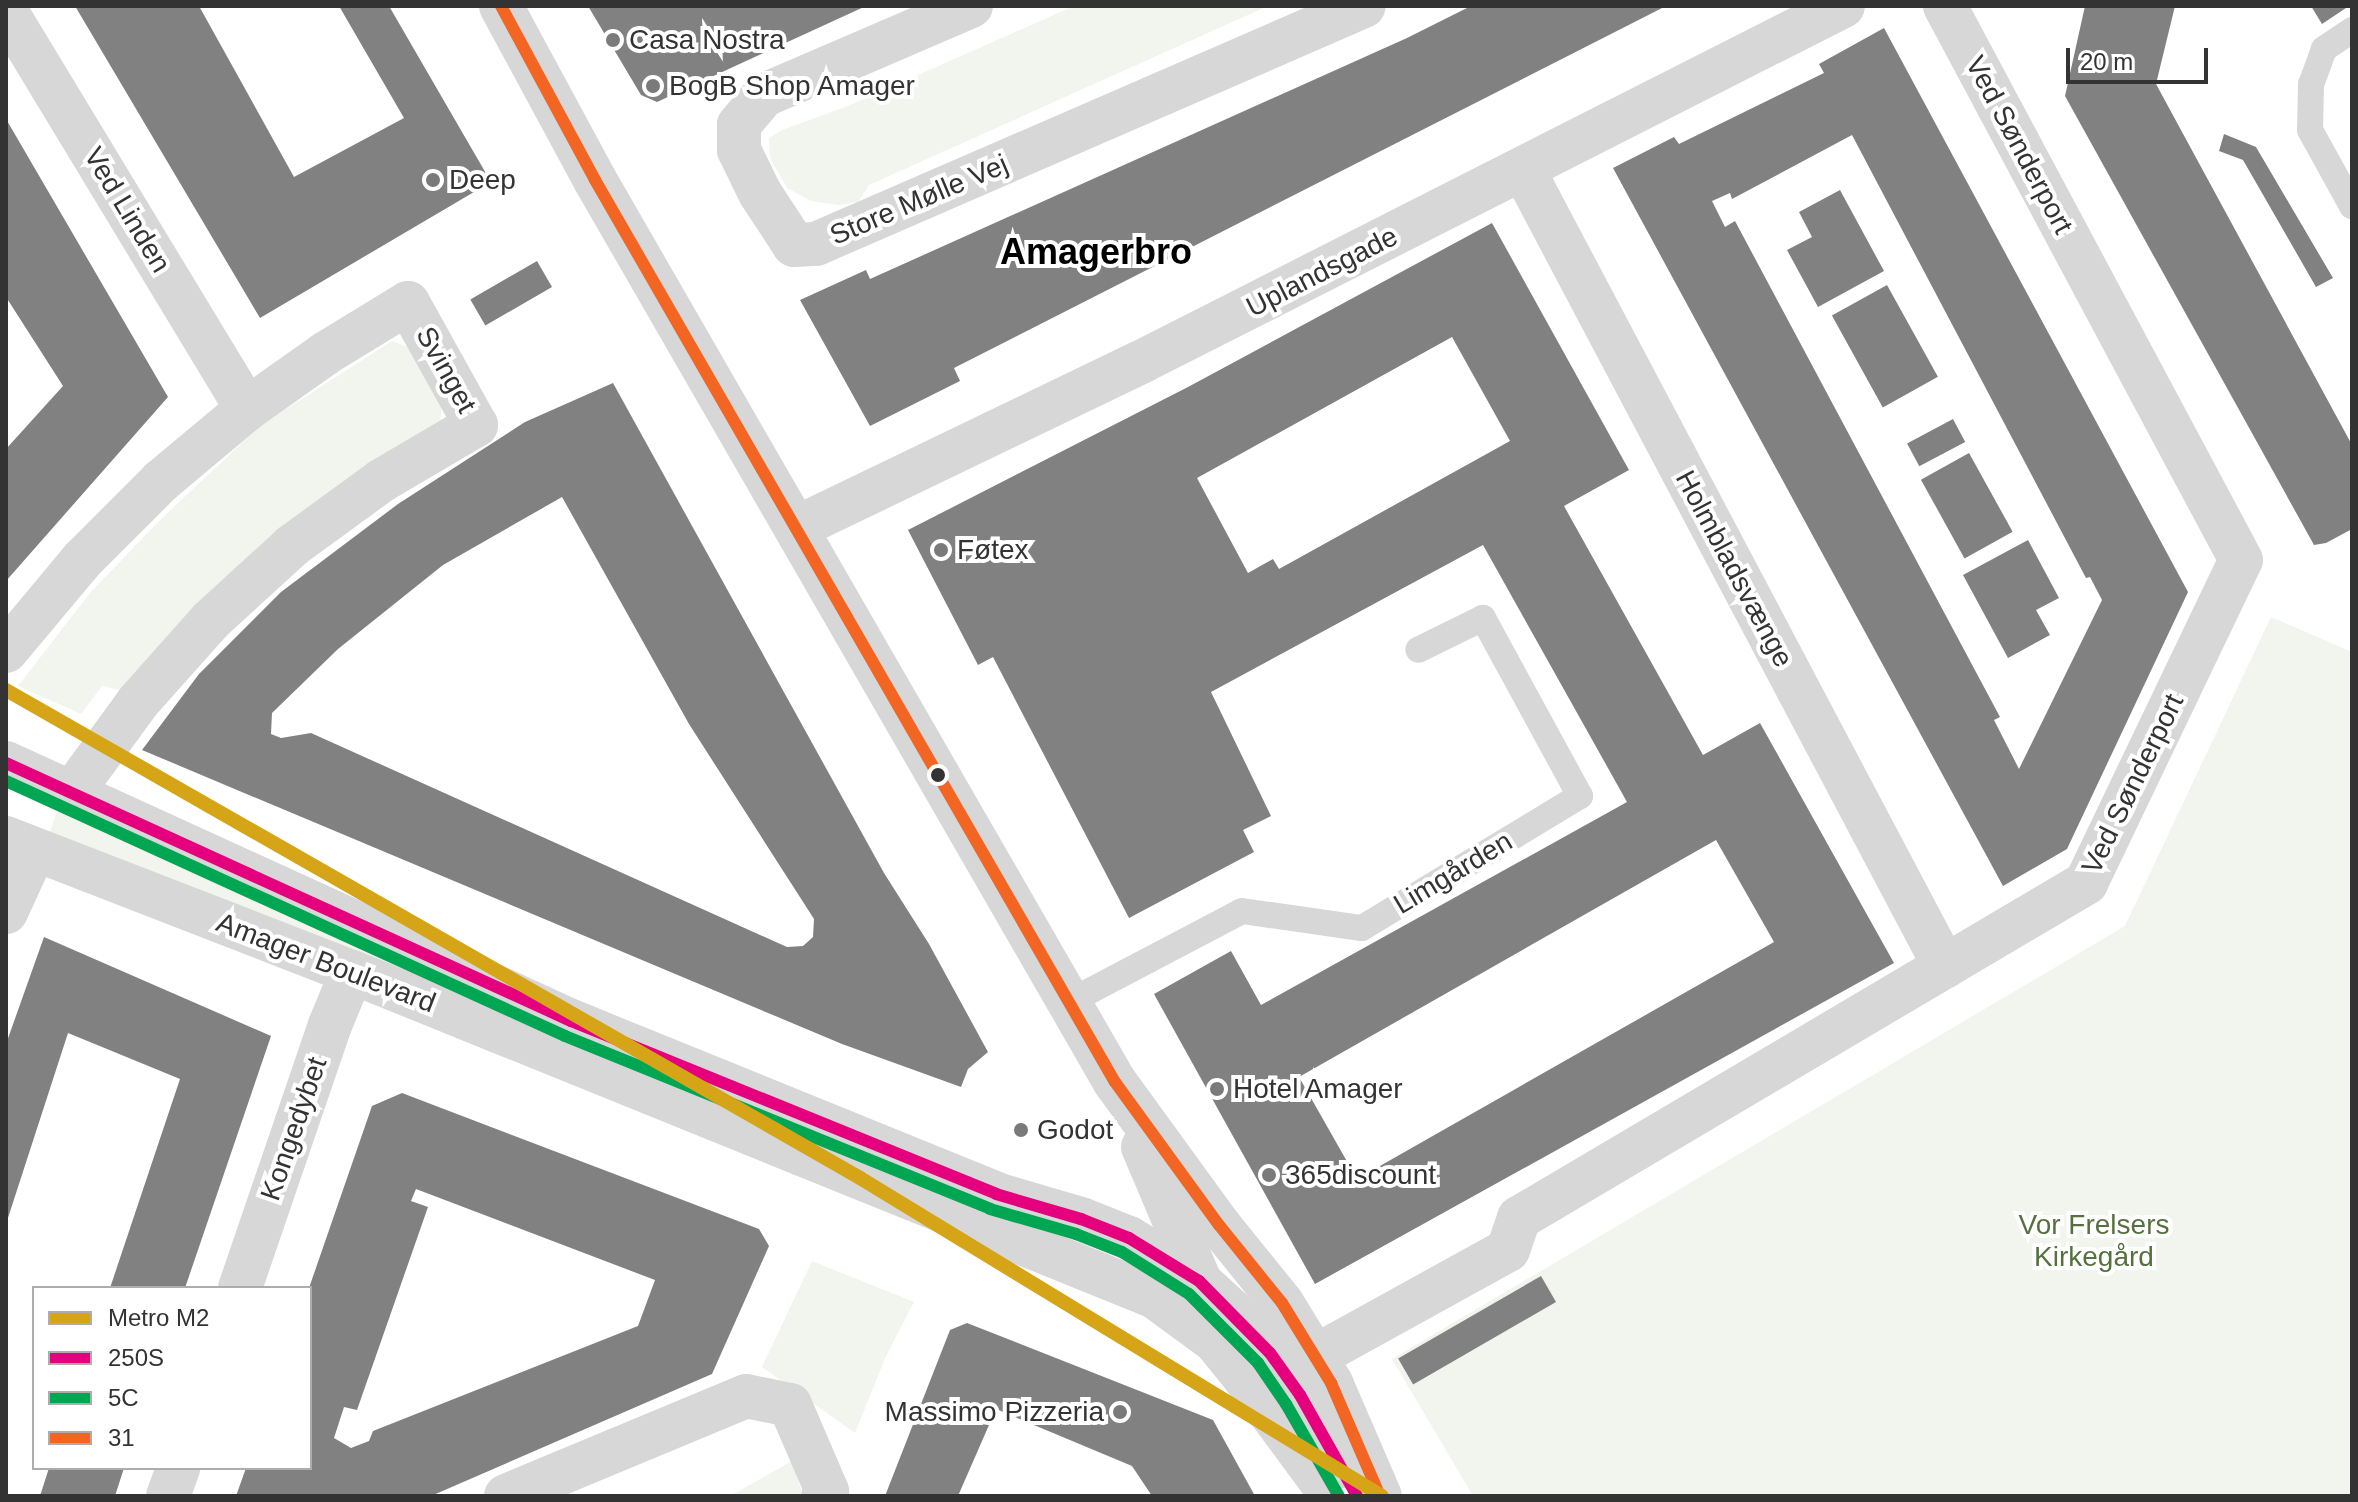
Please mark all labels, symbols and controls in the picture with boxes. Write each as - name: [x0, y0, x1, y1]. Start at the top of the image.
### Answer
- place label: Casa Nostra: [629, 23, 785, 57]
- marker: Casa Nostra: [604, 31, 622, 49]
- scale bar: [2070, 32, 2212, 82]
- text: 20 m: [2080, 48, 2133, 75]
- street label: Ved Sønderport: [1958, 51, 2080, 239]
- place label: BogB Shop Amager: [669, 69, 916, 103]
- marker: BogB Shop Amager: [644, 77, 662, 95]
- street label: Ved Linden: [77, 141, 177, 279]
- street label: Store Mølle Vej: [825, 147, 1013, 253]
- place label: Deep: [449, 163, 516, 197]
- marker: Deep: [424, 171, 442, 189]
- street label: Uplandsgade: [1241, 220, 1403, 324]
- district label: Amagerbro: [1000, 230, 1192, 274]
- street label: Svinget: [409, 321, 483, 419]
- street label: Holmbladsvænge: [1668, 465, 1800, 673]
- place label: Føtex: [957, 533, 1029, 567]
- marker: Føtex: [932, 541, 950, 559]
- street label: Ved Sønderport: [2075, 688, 2191, 880]
- unlabelled marker: [930, 767, 946, 783]
- street label: Limgården: [1388, 825, 1518, 921]
- street label: Amager Boulevard: [212, 906, 440, 1020]
- street label: Kongedybet: [254, 1053, 334, 1205]
- place label: Hotel Amager: [1233, 1072, 1404, 1106]
- marker: Hotel Amager: [1208, 1080, 1226, 1098]
- place label: Godot: [1037, 1113, 1113, 1147]
- marker: Godot: [1012, 1121, 1030, 1139]
- place label: 365discount: [1285, 1158, 1436, 1192]
- marker: 365discount: [1260, 1166, 1278, 1184]
- park label: Vor Frelsers Kirkegård: [2019, 1208, 2169, 1274]
- legend: [32, 1286, 312, 1470]
- text: Metro M2: [108, 1304, 209, 1331]
- text: 250S: [108, 1344, 164, 1371]
- text: 5C: [108, 1384, 139, 1411]
- place label: Massimo Pizzeria: [885, 1395, 1104, 1429]
- marker: Massimo Pizzeria: [1111, 1403, 1129, 1421]
- text: 31: [108, 1424, 135, 1451]

